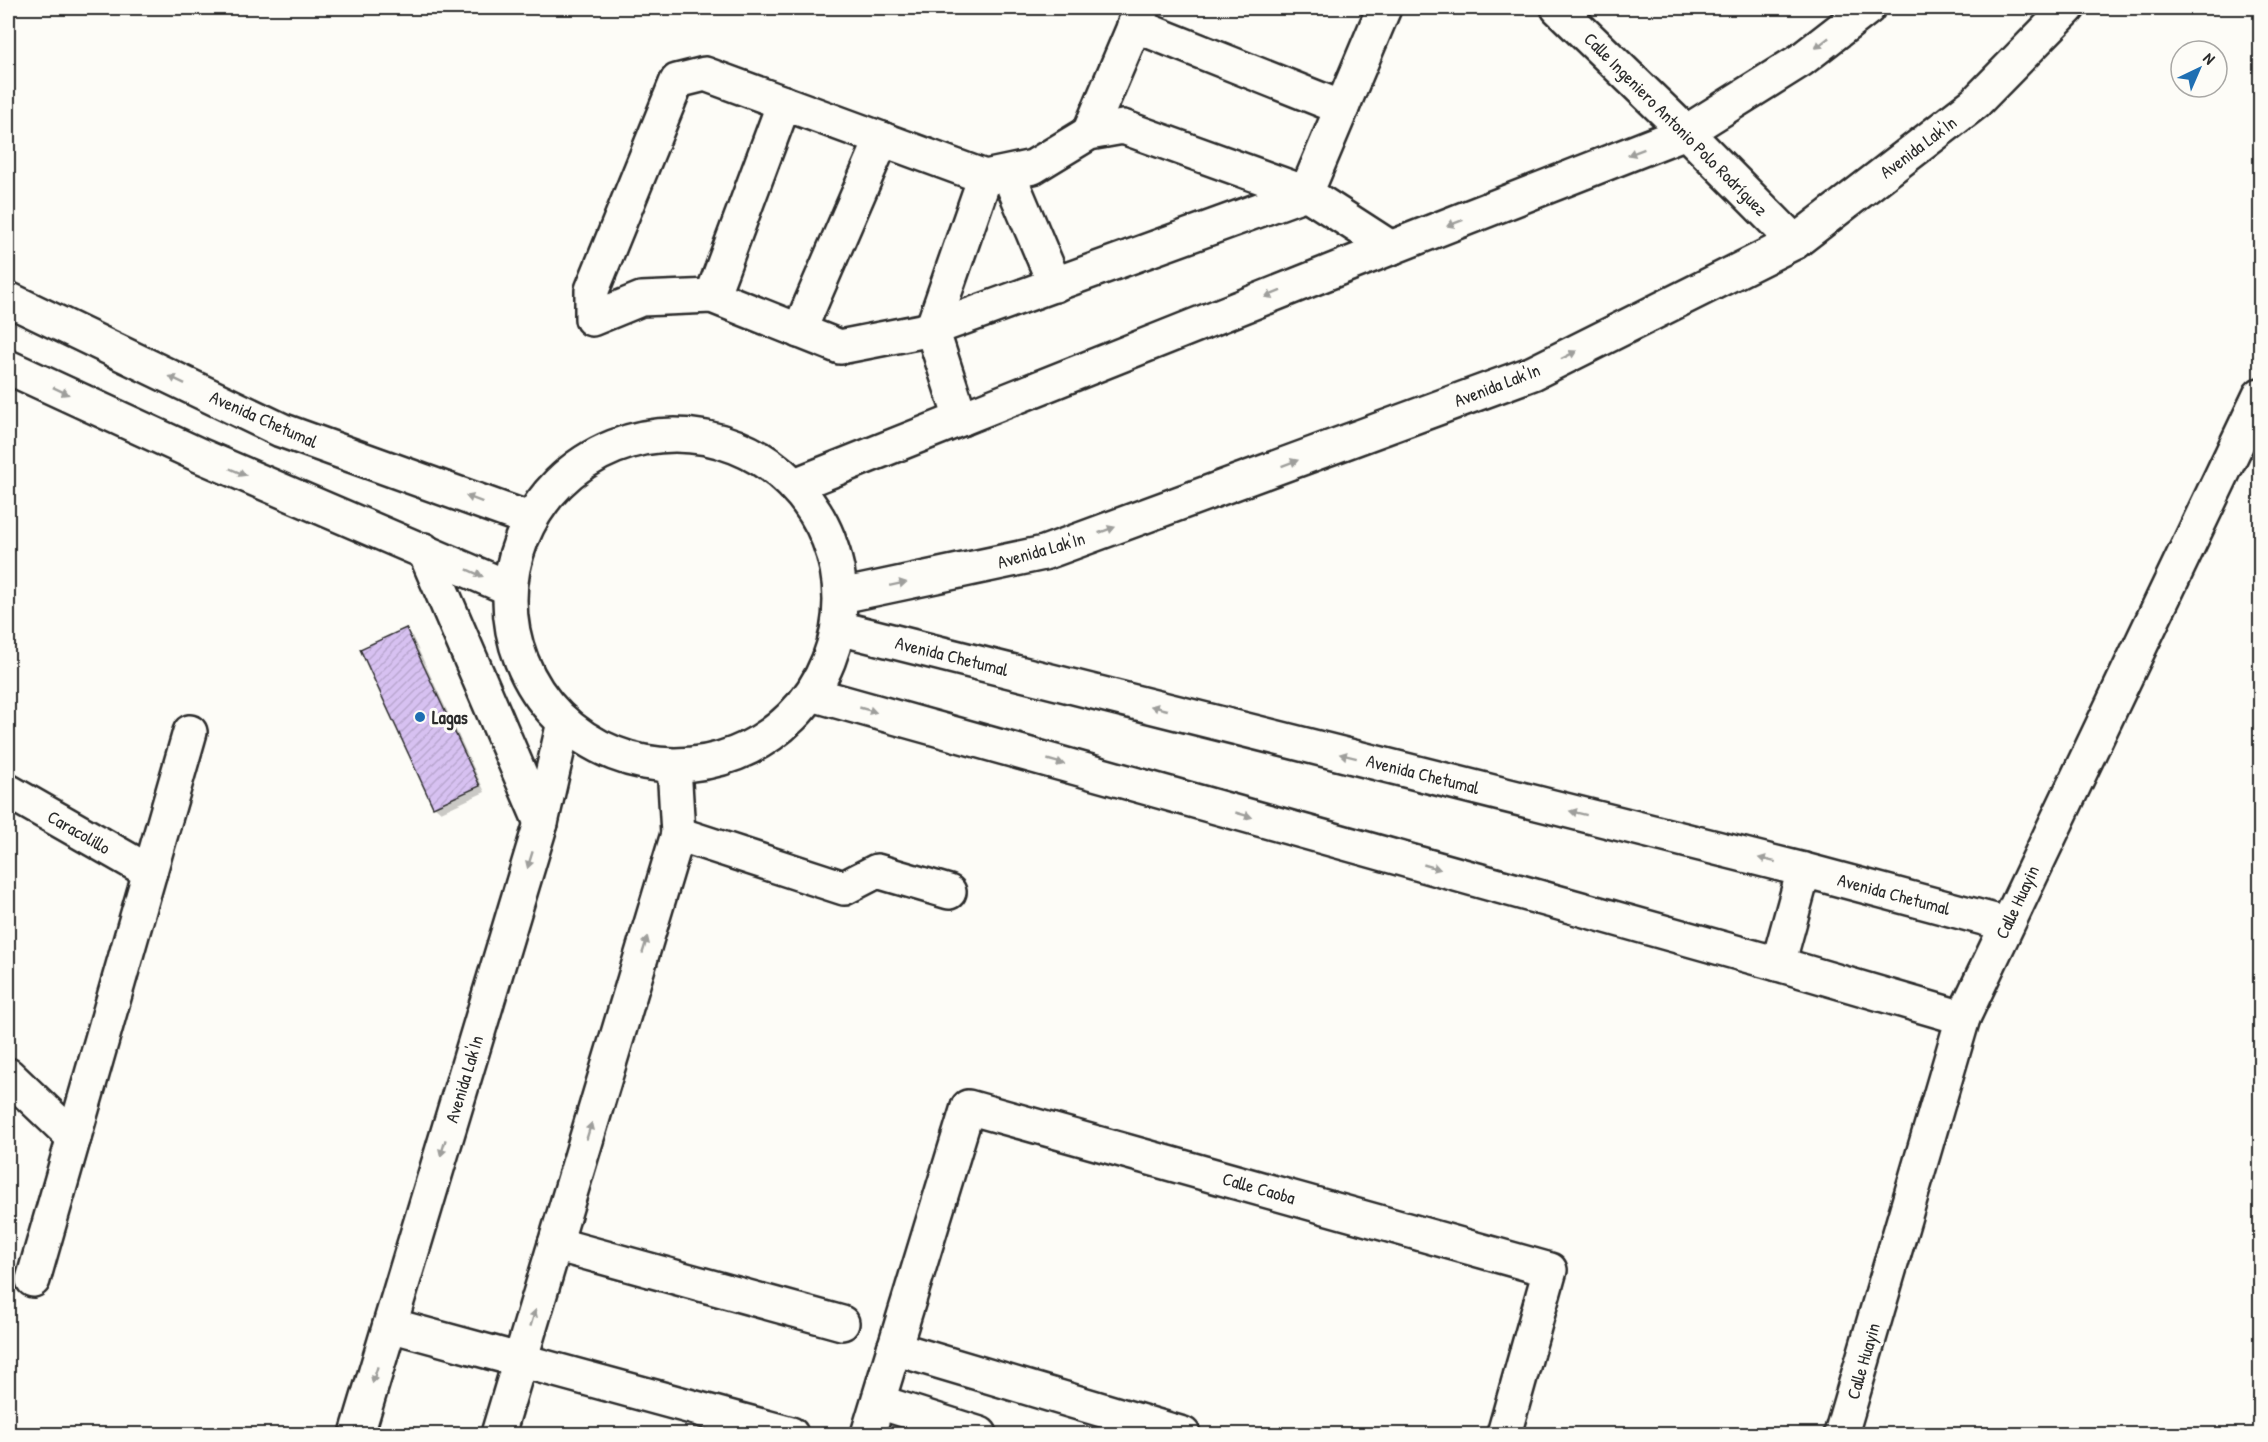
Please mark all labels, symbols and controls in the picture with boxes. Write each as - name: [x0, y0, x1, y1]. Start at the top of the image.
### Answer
- street label: Calle Ingeniero Antonio Polo Rodríguez: [1579, 27, 1774, 222]
- one-way arrow: [1814, 37, 1830, 50]
- north arrow: [2169, 39, 2229, 99]
- text: N: [2199, 47, 2220, 69]
- street label: Avenida Lak'In: [1875, 110, 1961, 184]
- one-way arrow: [1627, 147, 1645, 157]
- one-way arrow: [1446, 219, 1464, 228]
- one-way arrow: [1264, 290, 1282, 299]
- one-way arrow: [1561, 350, 1578, 359]
- street label: Avenida Lak'In: [1450, 357, 1544, 413]
- one-way arrow: [168, 375, 185, 384]
- street label: Avenida Chetumal: [206, 384, 322, 454]
- one-way arrow: [52, 387, 69, 396]
- one-way arrow: [1281, 457, 1299, 467]
- one-way arrow: [230, 467, 248, 477]
- one-way arrow: [465, 494, 483, 504]
- one-way arrow: [1098, 525, 1116, 535]
- street label: Avenida Lak'In: [994, 526, 1088, 574]
- one-way arrow: [467, 568, 485, 578]
- one-way arrow: [889, 579, 907, 589]
- street label: Avenida Chetumal: [893, 630, 1011, 682]
- one-way arrow: [1150, 703, 1168, 713]
- place label: Lagas: [432, 705, 468, 731]
- one-way arrow: [859, 705, 878, 715]
- marker: Lagas: [413, 710, 427, 724]
- street label: Avenida Chetumal: [1364, 748, 1482, 800]
- one-way arrow: [1339, 750, 1357, 760]
- one-way arrow: [1047, 758, 1065, 767]
- street label: Caracolillo: [43, 804, 115, 860]
- one-way arrow: [1569, 808, 1587, 818]
- one-way arrow: [1235, 811, 1253, 820]
- one-way arrow: [525, 852, 534, 870]
- one-way arrow: [1758, 855, 1776, 865]
- street label: Calle Huayin: [1989, 861, 2045, 943]
- one-way arrow: [1423, 863, 1441, 873]
- street label: Avenida Chetumal: [1835, 867, 1953, 921]
- one-way arrow: [641, 936, 650, 954]
- street label: Avenida Lak'In: [439, 1032, 489, 1126]
- one-way arrow: [585, 1122, 594, 1140]
- one-way arrow: [438, 1139, 447, 1157]
- street label: Calle Caoba: [1220, 1166, 1298, 1210]
- one-way arrow: [529, 1309, 538, 1327]
- street label: Calle Huayin: [1840, 1320, 1886, 1402]
- one-way arrow: [370, 1366, 379, 1384]

